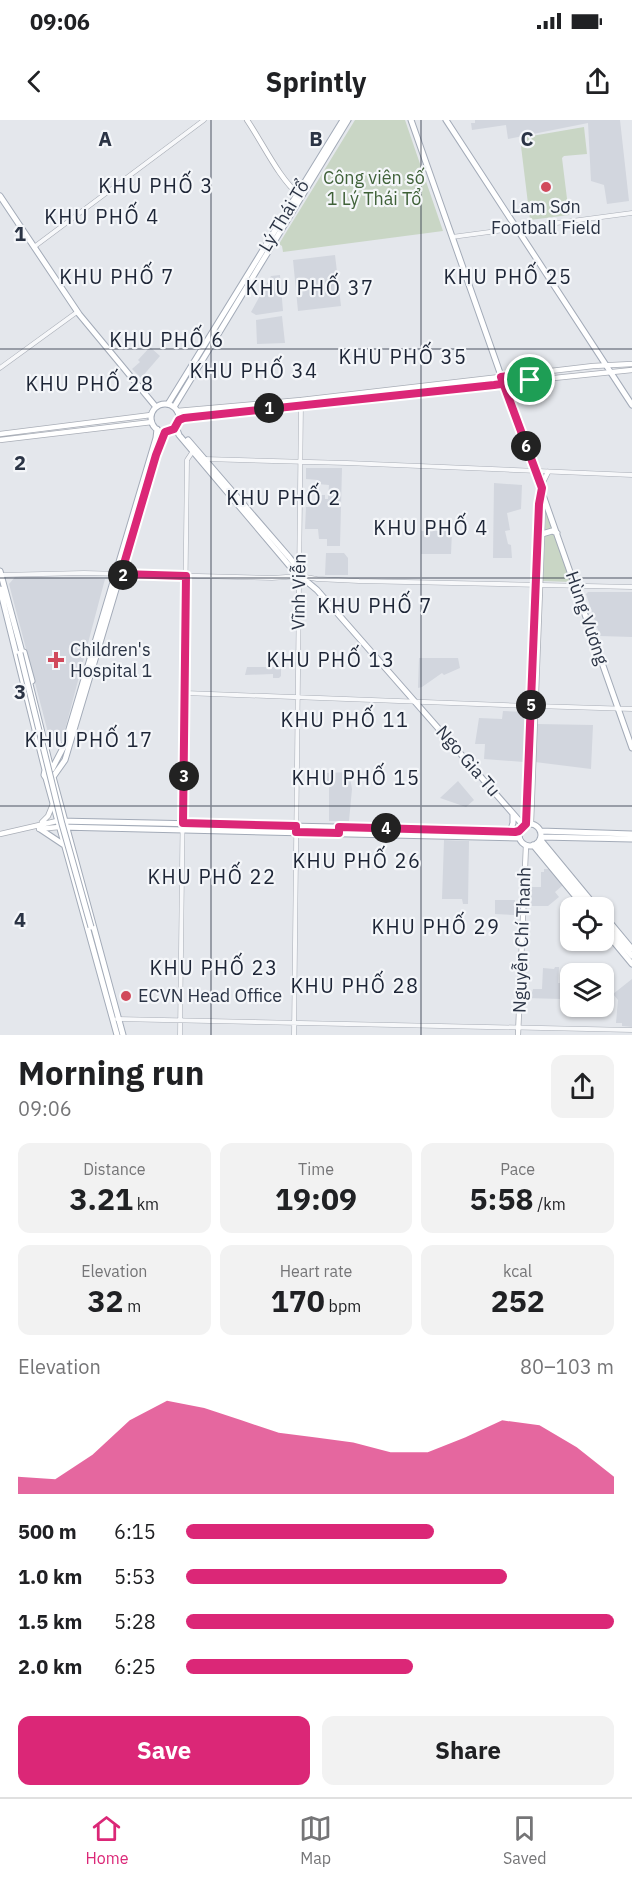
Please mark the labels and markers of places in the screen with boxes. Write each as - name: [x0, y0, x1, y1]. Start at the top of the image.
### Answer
- marker: Lam Sơn Football Field: [539, 180, 553, 194]
- place label: Lam Sơn Football Field: [491, 195, 601, 239]
- pin: [504, 354, 555, 405]
- pin: 1: [254, 393, 284, 423]
- pin: 6: [511, 431, 541, 461]
- pin: 2: [108, 560, 138, 590]
- place label: Children's Hospital 1: [70, 638, 152, 682]
- marker: Children's Hospital 1: [47, 651, 65, 669]
- pin: 5: [516, 690, 546, 720]
- pin: 3: [169, 761, 199, 791]
- pin: 4: [371, 813, 401, 843]
- place label: ECVN Head Office: [138, 984, 282, 1007]
- marker: ECVN Head Office: [119, 989, 133, 1003]

